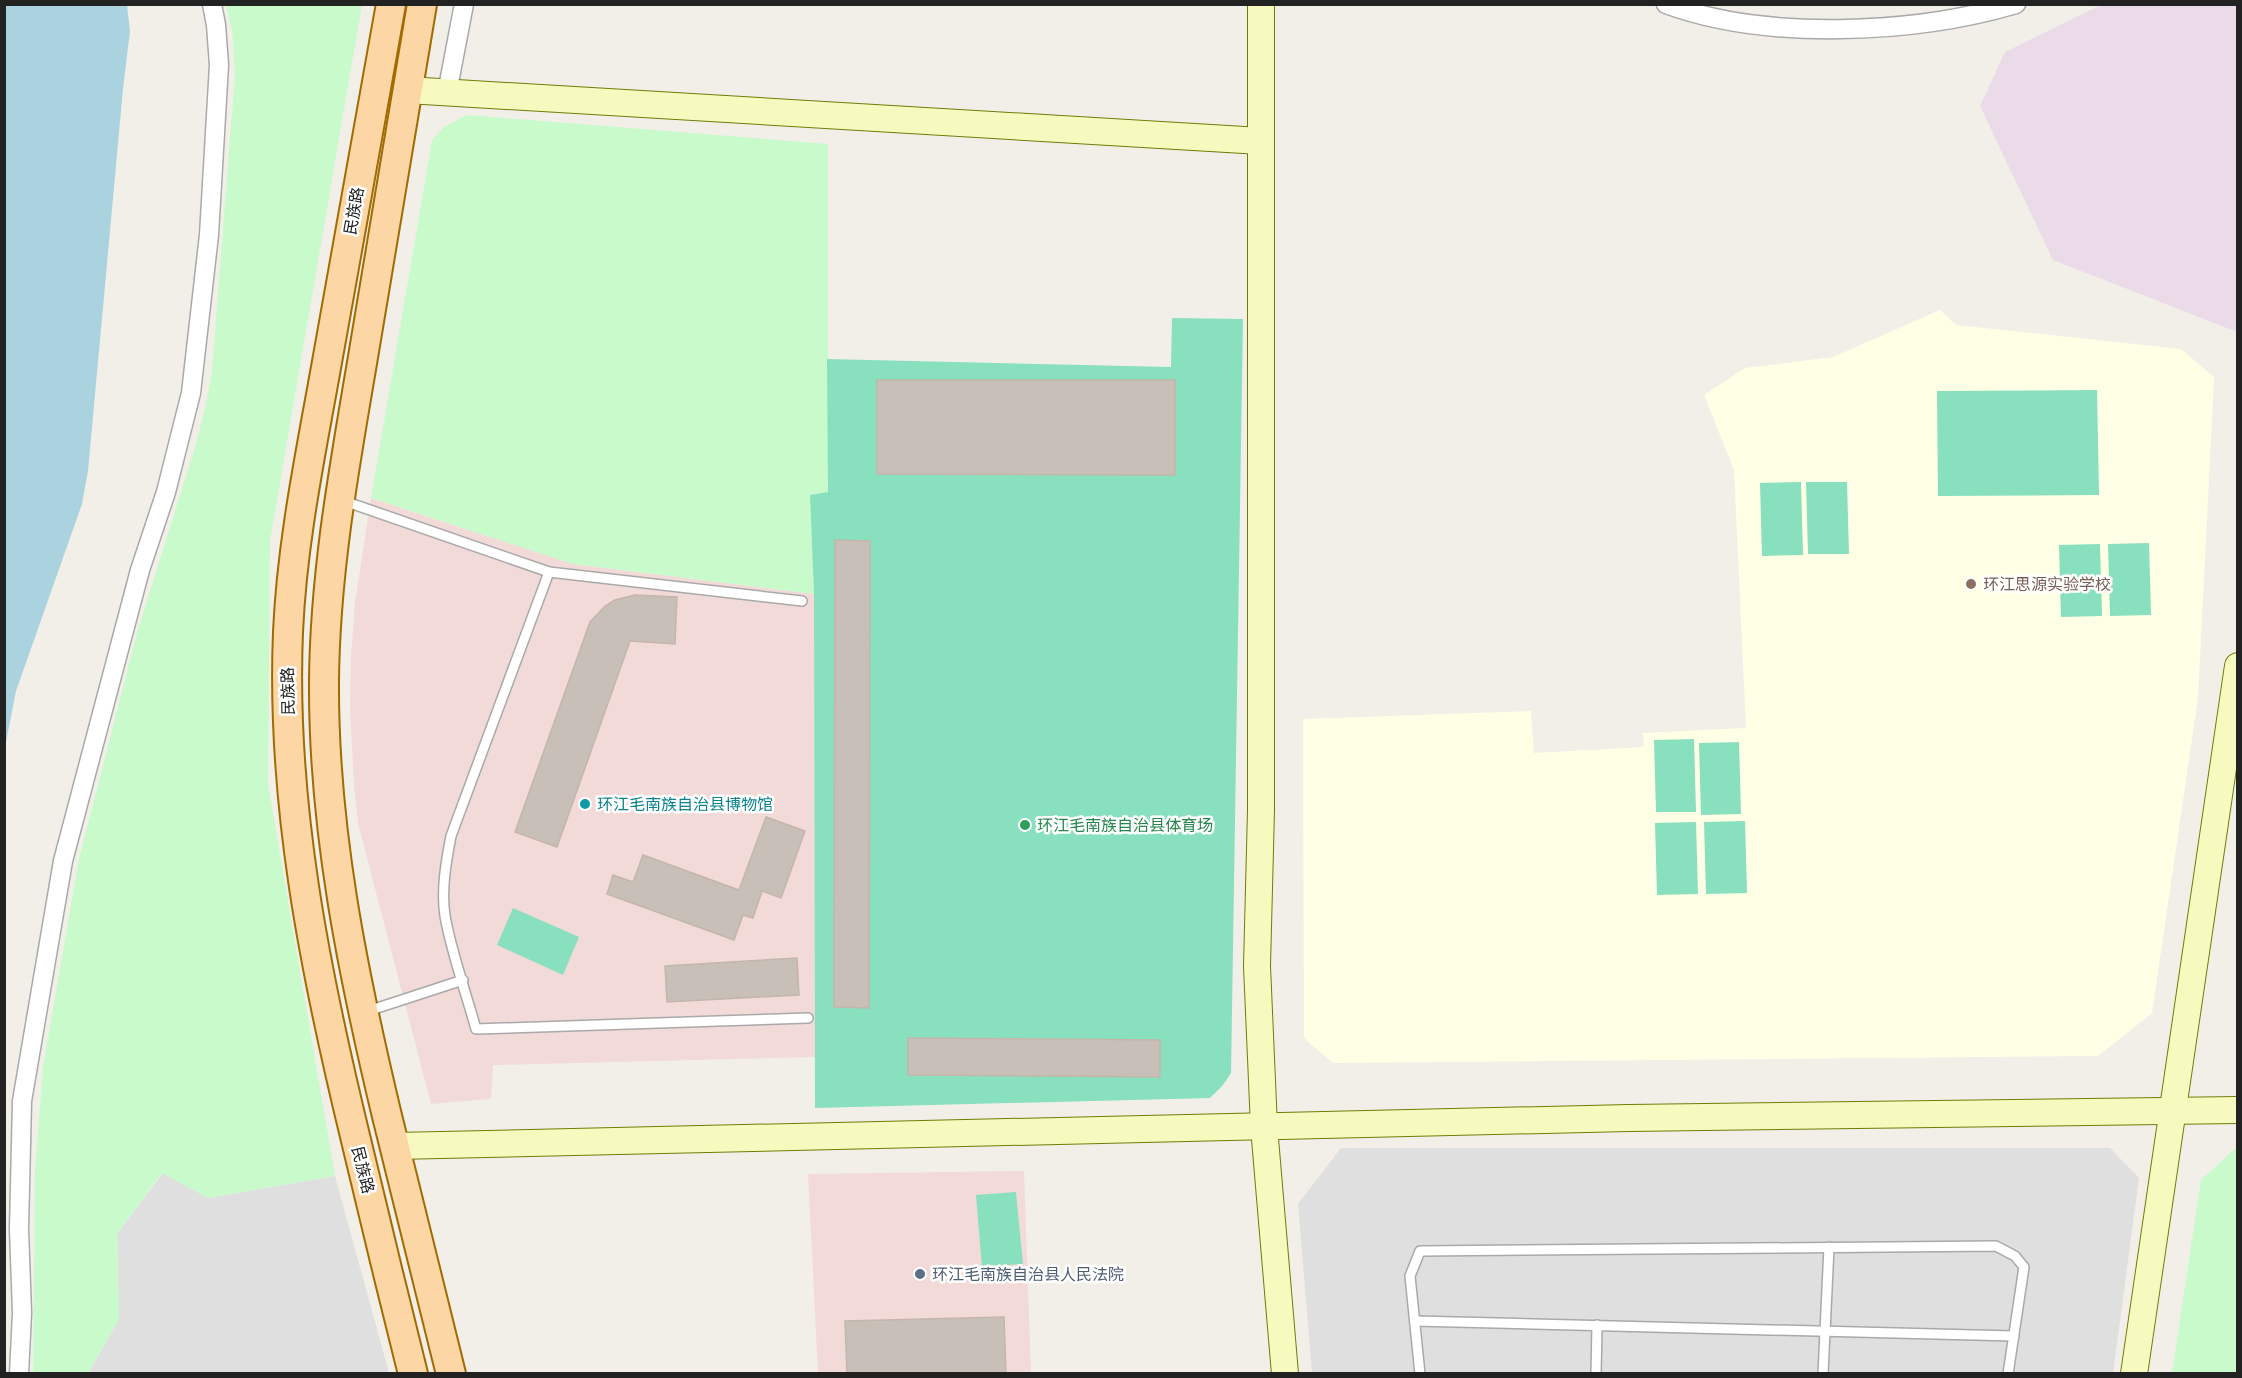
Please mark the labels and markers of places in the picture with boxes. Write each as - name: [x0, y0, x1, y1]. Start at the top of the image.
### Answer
- place label: 环江思源实验学校: [1983, 575, 2111, 594]
- marker: 环江思源实验学校: [1964, 577, 1978, 591]
- place label: 环江毛南族自治县博物馆: [597, 795, 773, 814]
- marker: 环江毛南族自治县博物馆: [578, 797, 592, 811]
- place label: 环江毛南族自治县体育场: [1037, 816, 1213, 835]
- marker: 环江毛南族自治县体育场: [1018, 818, 1032, 832]
- place label: 环江毛南族自治县人民法院: [932, 1265, 1124, 1284]
- marker: 环江毛南族自治县人民法院: [913, 1267, 927, 1281]

